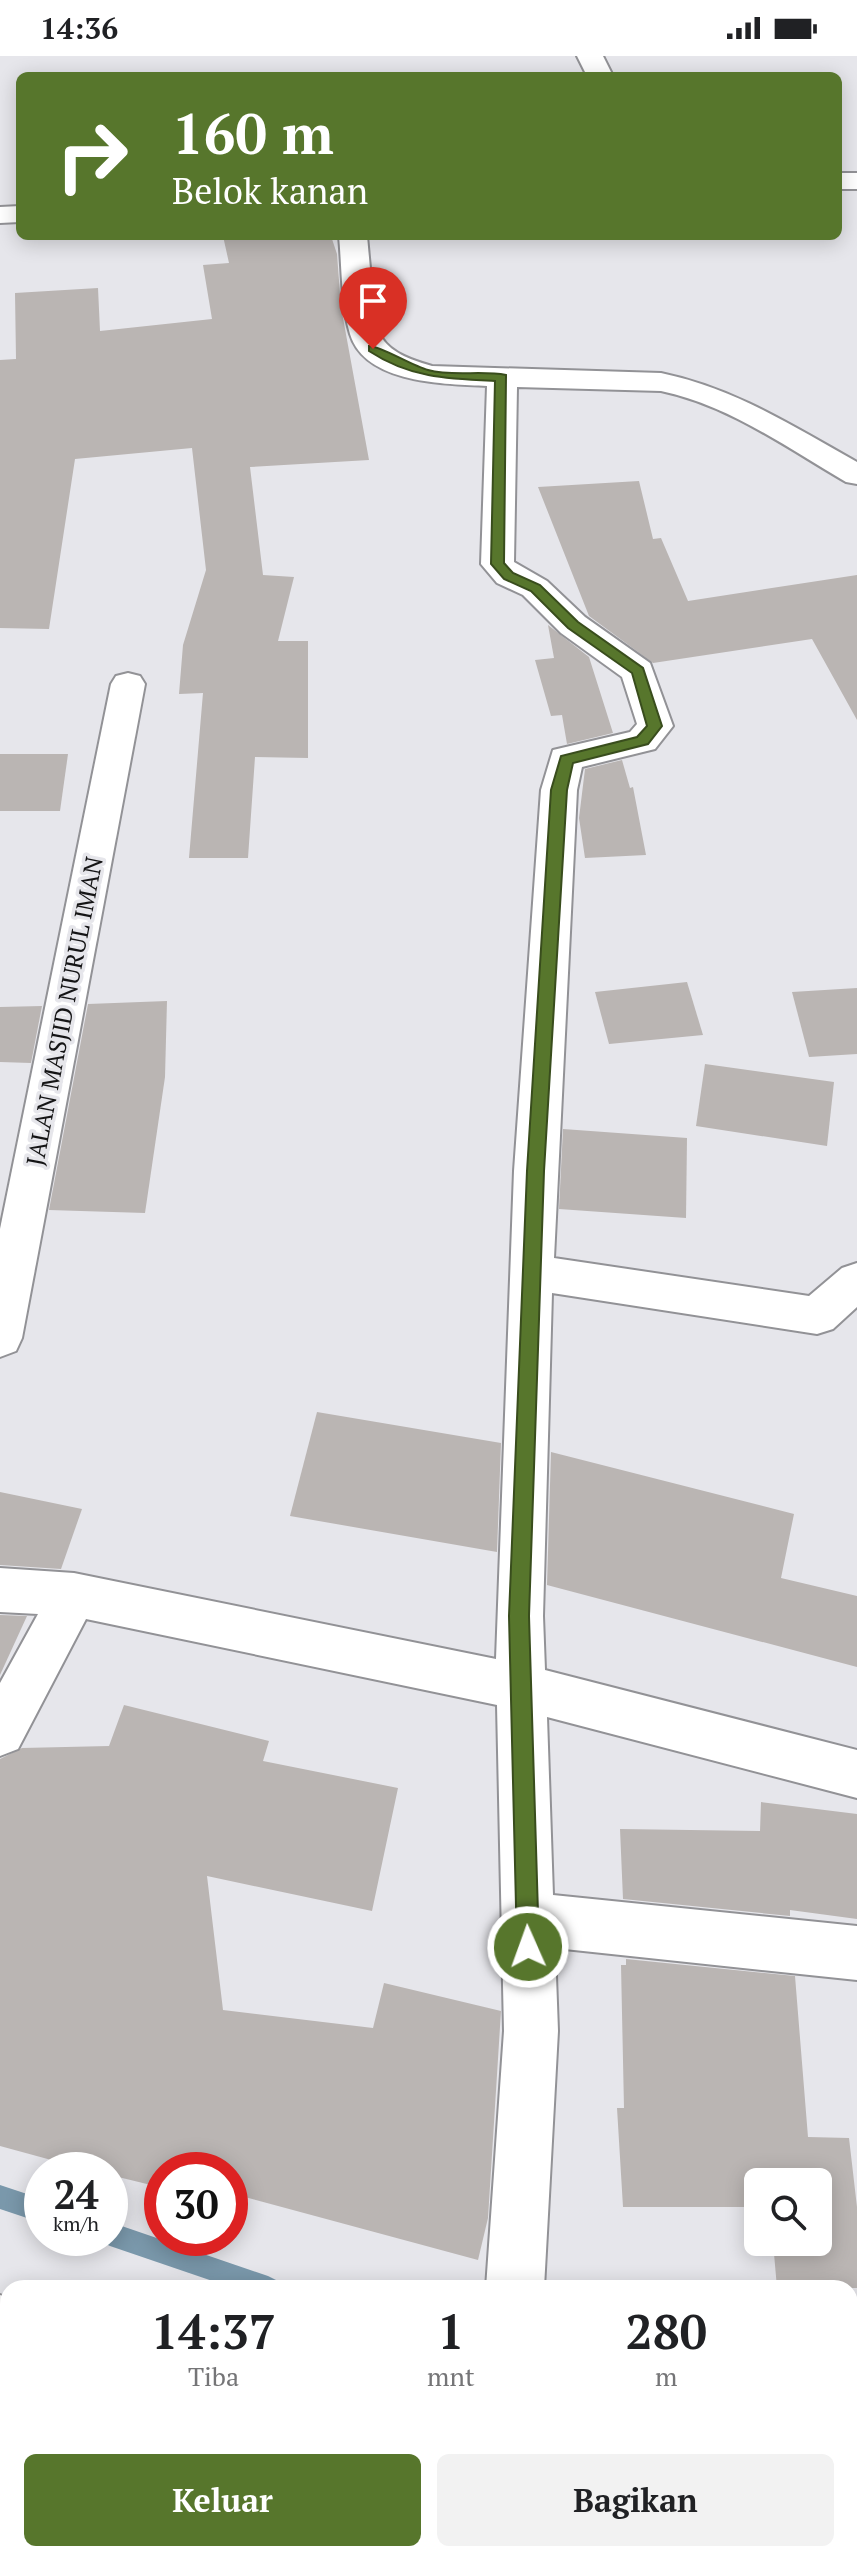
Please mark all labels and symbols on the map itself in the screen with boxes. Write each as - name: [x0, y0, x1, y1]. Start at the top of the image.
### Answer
- pin: [339, 267, 407, 349]
- street label: JALAN MASJID NURUL IMAN: [18, 854, 110, 1168]
- position arrow: [486, 1905, 570, 1989]
- speed limit sign: 30: [144, 2152, 248, 2256]

